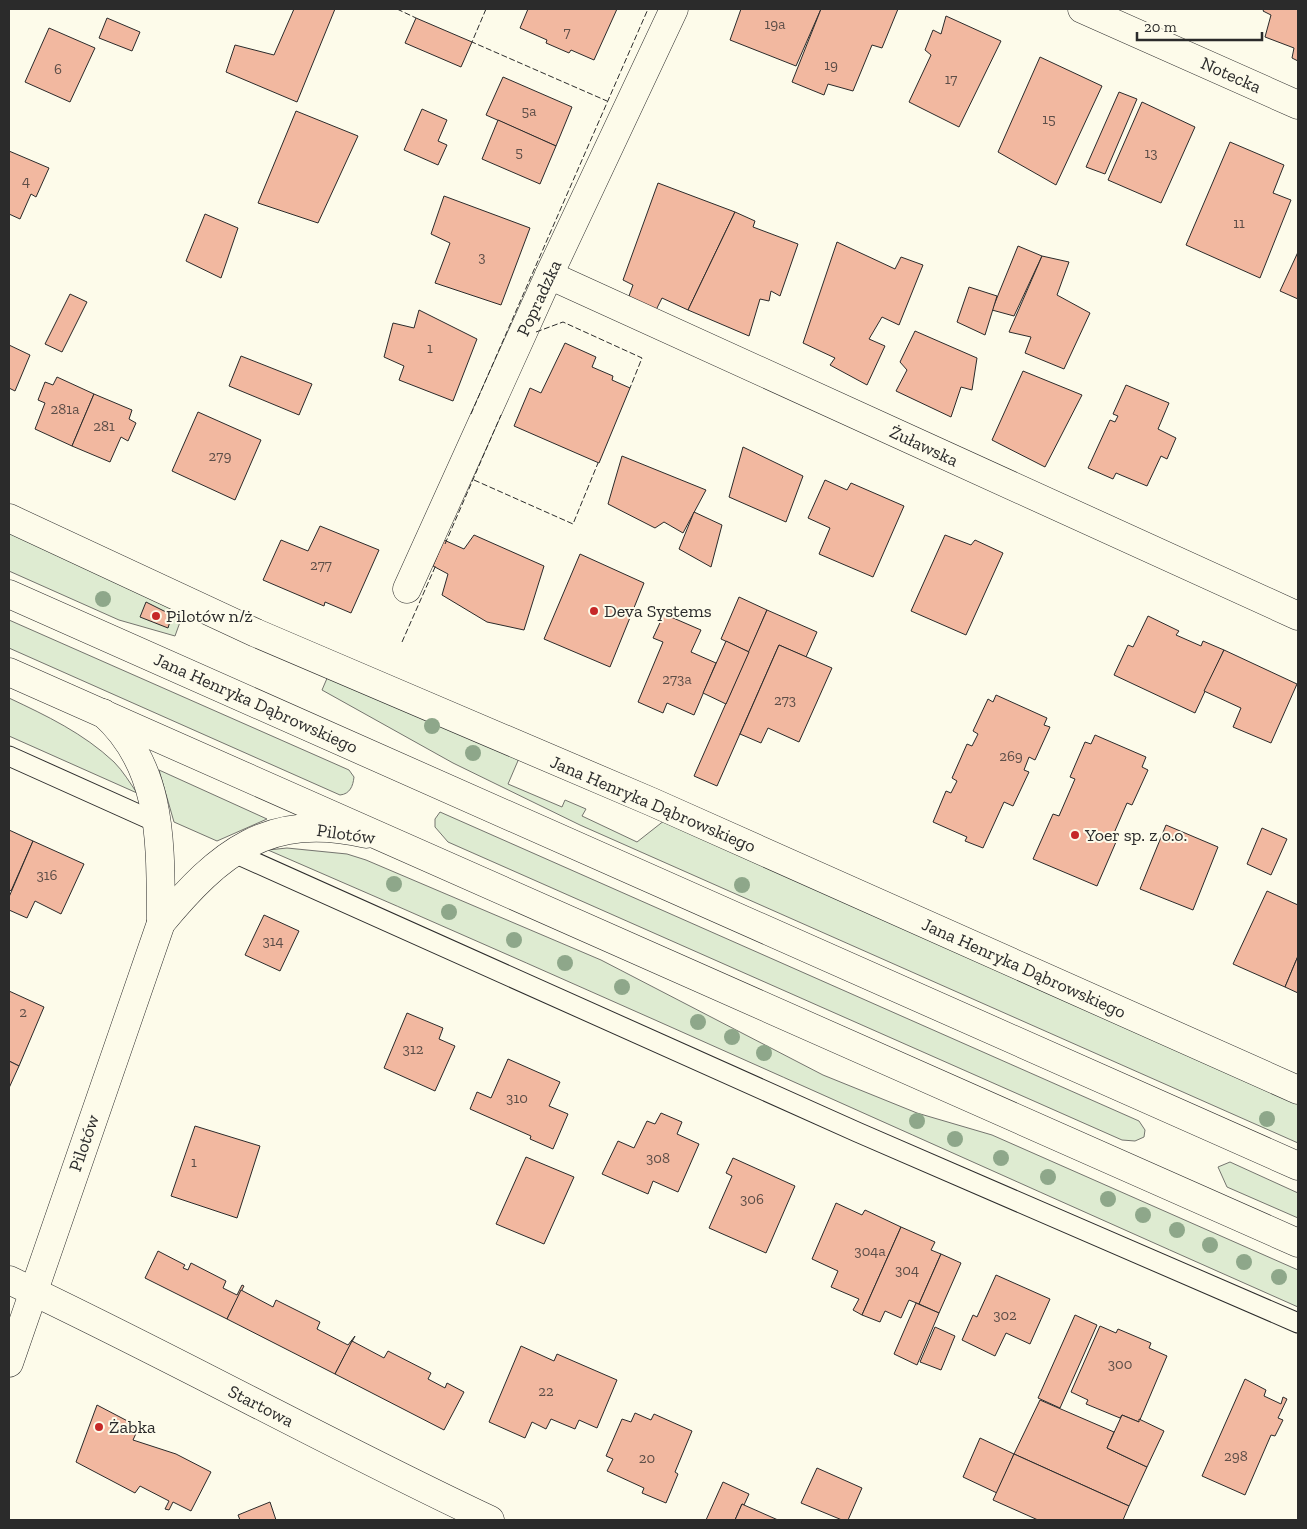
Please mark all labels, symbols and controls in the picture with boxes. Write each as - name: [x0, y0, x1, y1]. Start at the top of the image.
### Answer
- scale bar: [1137, 10, 1262, 42]
- house number: 19a: [765, 15, 786, 33]
- text: 20 m: [1144, 18, 1177, 36]
- house number: 7: [563, 23, 571, 41]
- street label: Notecka: [1197, 52, 1265, 98]
- house number: 19: [824, 56, 838, 74]
- house number: 6: [54, 60, 62, 78]
- house number: 17: [945, 70, 957, 88]
- house number: 5a: [522, 102, 536, 120]
- house number: 15: [1042, 110, 1056, 128]
- house number: 5: [515, 143, 523, 161]
- house number: 13: [1144, 144, 1158, 162]
- house number: 4: [22, 172, 30, 190]
- house number: 11: [1233, 214, 1245, 232]
- house number: 3: [478, 248, 486, 266]
- street label: Popradzka: [512, 256, 566, 340]
- house number: 1: [427, 339, 433, 357]
- house number: 281a: [51, 400, 79, 418]
- house number: 281: [93, 417, 115, 435]
- street label: Żuławska: [886, 421, 962, 472]
- house number: 279: [209, 447, 231, 465]
- house number: 277: [310, 556, 332, 574]
- place label: Deva Systems: [604, 600, 712, 622]
- place label: Pilotów n/ż: [166, 605, 253, 627]
- marker: Deva Systems: [588, 605, 600, 617]
- marker: Pilotów n/ż: [150, 610, 162, 622]
- street label: Jana Henryka Dąbrowskiego: [151, 648, 361, 758]
- house number: 273a: [662, 670, 692, 688]
- house number: 273: [774, 691, 796, 709]
- house number: 269: [999, 747, 1023, 765]
- street label: Jana Henryka Dąbrowskiego: [547, 751, 759, 857]
- street label: Pilotów: [315, 819, 377, 849]
- place label: Yoer sp. z o.o.: [1084, 824, 1187, 846]
- marker: Yoer sp. z o.o.: [1069, 829, 1081, 841]
- house number: 316: [36, 866, 58, 884]
- street label: Jana Henryka Dąbrowskiego: [919, 913, 1129, 1023]
- house number: 314: [262, 932, 284, 950]
- house number: 2: [19, 1003, 27, 1021]
- house number: 312: [403, 1040, 424, 1058]
- house number: 310: [506, 1089, 528, 1107]
- street label: Pilotów: [64, 1111, 104, 1174]
- house number: 308: [646, 1149, 670, 1167]
- house number: 1: [191, 1153, 197, 1171]
- house number: 306: [740, 1190, 764, 1208]
- house number: 304a: [854, 1242, 886, 1260]
- house number: 304: [895, 1261, 919, 1279]
- house number: 302: [993, 1306, 1017, 1324]
- house number: 300: [1108, 1355, 1132, 1373]
- street label: Startowa: [224, 1380, 298, 1432]
- house number: 22: [538, 1382, 554, 1400]
- place label: Żabka: [109, 1416, 156, 1438]
- marker: Żabka: [93, 1421, 105, 1433]
- house number: 298: [1224, 1447, 1248, 1465]
- house number: 20: [639, 1449, 655, 1467]

